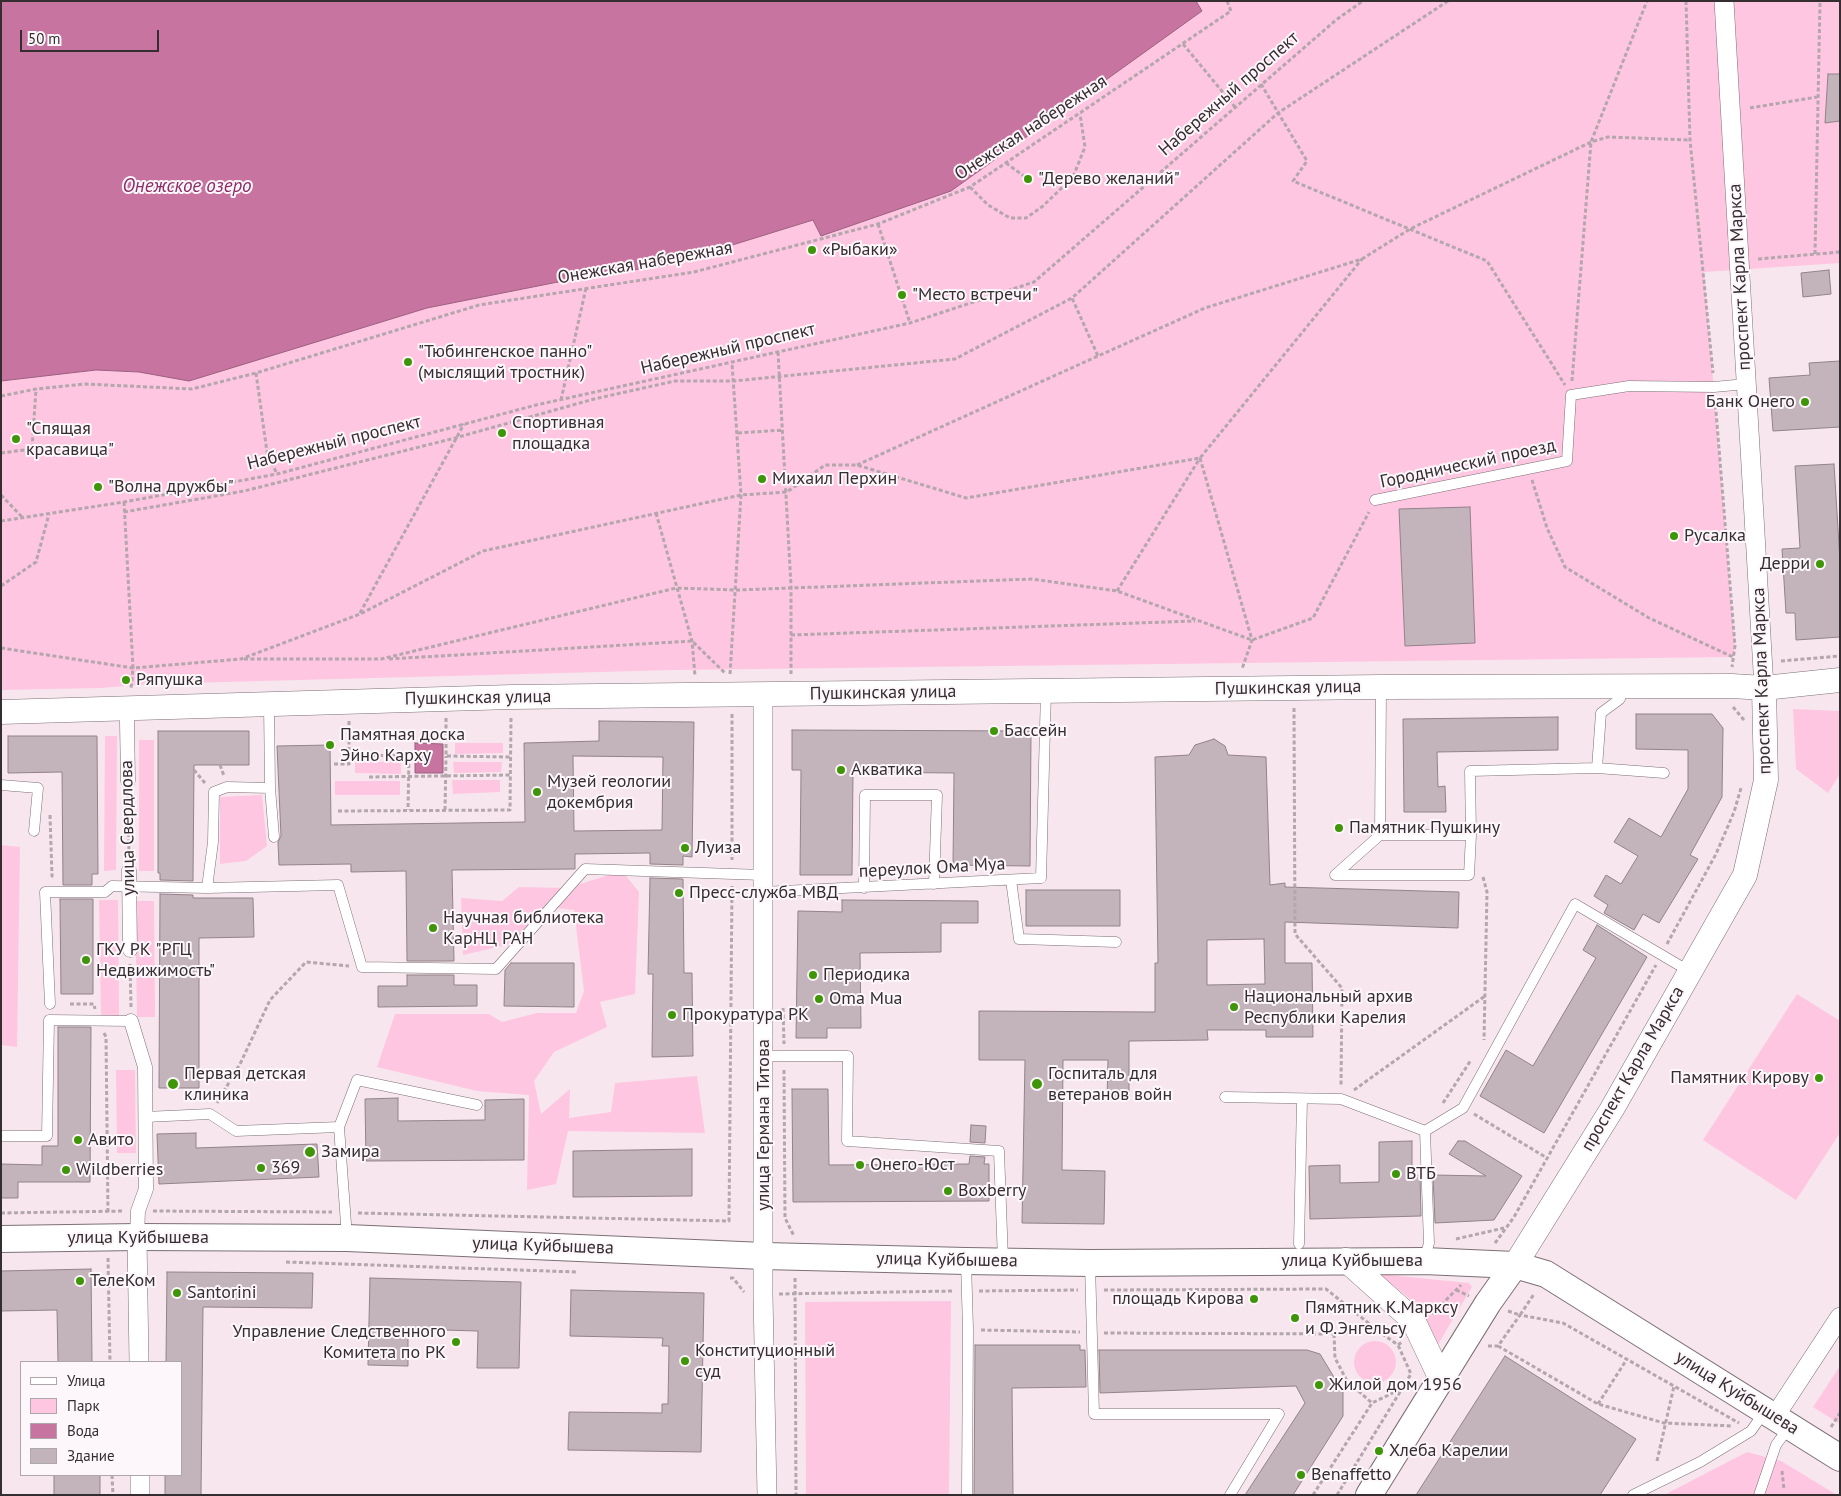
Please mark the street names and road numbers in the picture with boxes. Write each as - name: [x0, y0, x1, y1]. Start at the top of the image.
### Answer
- street label: Набережный проспект: [1155, 27, 1303, 161]
- street label: Онежская набережная: [951, 71, 1111, 185]
- street label: проспект Карла Маркса: [1724, 183, 1756, 371]
- street label: Онежская набережная: [556, 237, 734, 289]
- street label: Набережный проспект: [639, 318, 817, 380]
- street label: Набережный проспект: [245, 411, 423, 475]
- street label: Городнический проезд: [1378, 435, 1558, 493]
- street label: проспект Карла Маркса: [1748, 587, 1776, 775]
- street label: Пушкинская улица: [1215, 676, 1361, 700]
- street label: Пушкинская улица: [810, 681, 956, 705]
- street label: Пушкинская улица: [405, 686, 551, 710]
- street label: улица Свердлова: [116, 760, 140, 896]
- street label: переулок Ома Муа: [858, 853, 1006, 883]
- street label: проспект Карла Маркса: [1577, 983, 1689, 1155]
- street label: улица Германа Титова: [753, 1039, 775, 1211]
- street label: улица Куйбышева: [67, 1227, 209, 1249]
- street label: улица Куйбышева: [472, 1233, 614, 1259]
- street label: улица Куйбышева: [876, 1248, 1018, 1272]
- street label: улица Куйбышева: [1281, 1250, 1423, 1272]
- street label: улица Куйбышева: [1671, 1346, 1803, 1440]

